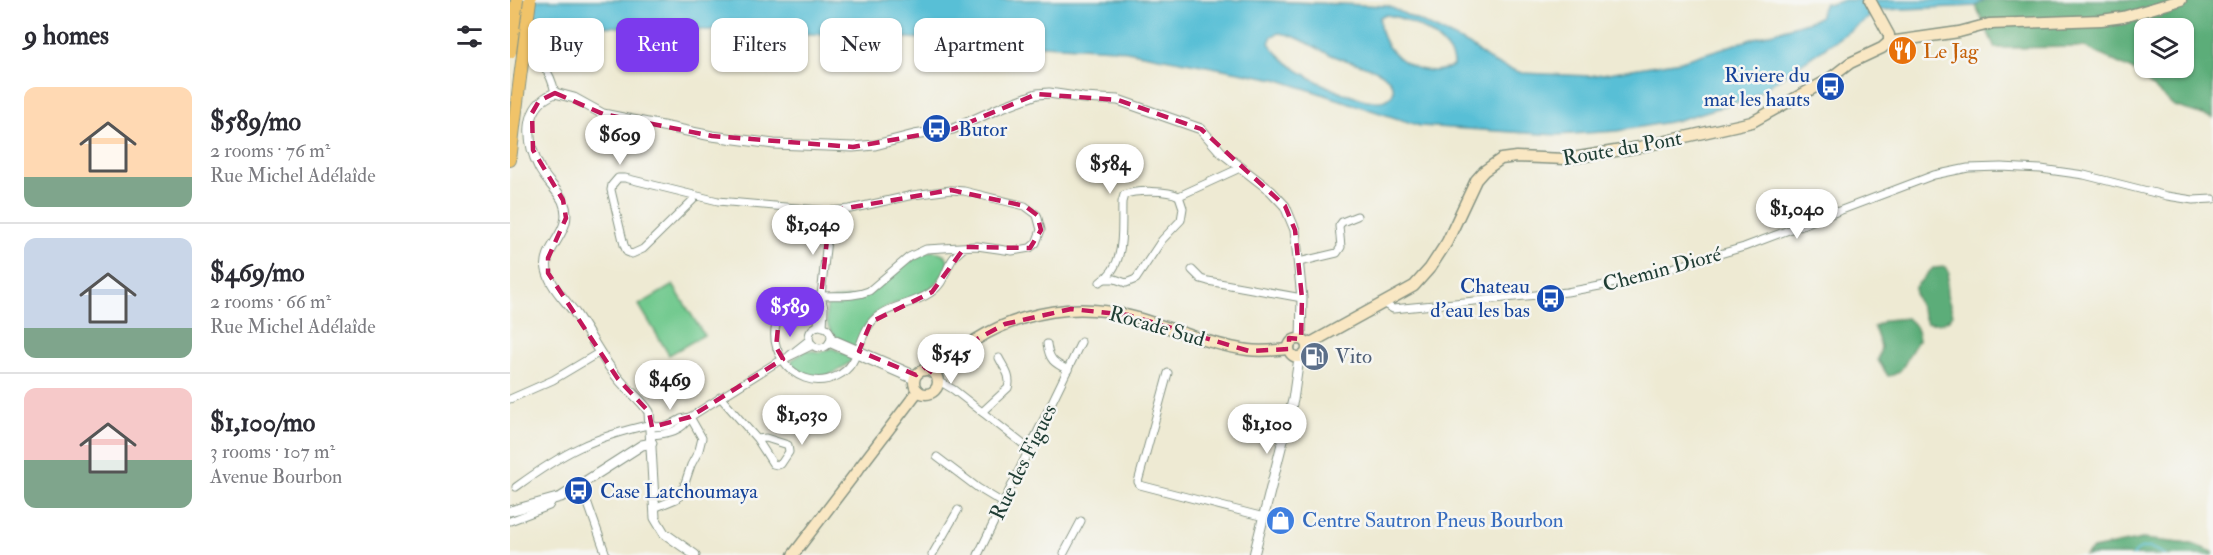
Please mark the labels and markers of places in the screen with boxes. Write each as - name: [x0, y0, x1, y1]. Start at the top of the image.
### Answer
- restaurant icon: Le Jag: [1886, 35, 1918, 67]
- place label: Le Jag: [1923, 38, 1979, 65]
- place label: Riviere du mat les hauts: [1704, 62, 1810, 113]
- bus stop icon: Riviere du mat les hauts: [1815, 71, 1847, 103]
- bus stop icon: Butor: [921, 113, 953, 145]
- pin: $609: [584, 115, 656, 166]
- place label: Butor: [958, 116, 1007, 143]
- pin: $584: [1074, 144, 1146, 195]
- pin: $1,040: [1748, 189, 1846, 240]
- pin: $1,040: [764, 205, 862, 256]
- place label: Chateau d'eau les bas: [1430, 273, 1530, 324]
- bus stop icon: Chateau d'eau les bas: [1535, 282, 1567, 314]
- pin: $589: [754, 287, 826, 338]
- pin: $545: [915, 334, 987, 385]
- fuel station icon: Vito: [1298, 340, 1330, 372]
- place label: Vito: [1335, 343, 1372, 370]
- pin: $469: [634, 360, 706, 411]
- pin: $1,030: [753, 395, 851, 446]
- pin: $1,100: [1218, 404, 1316, 455]
- bus stop icon: Case Latchoumaya: [563, 475, 595, 507]
- place label: Case Latchoumaya: [600, 478, 758, 505]
- shop icon: Centre Sautron Pneus Bourbon: [1265, 504, 1297, 536]
- place label: Centre Sautron Pneus Bourbon: [1302, 507, 1564, 534]

